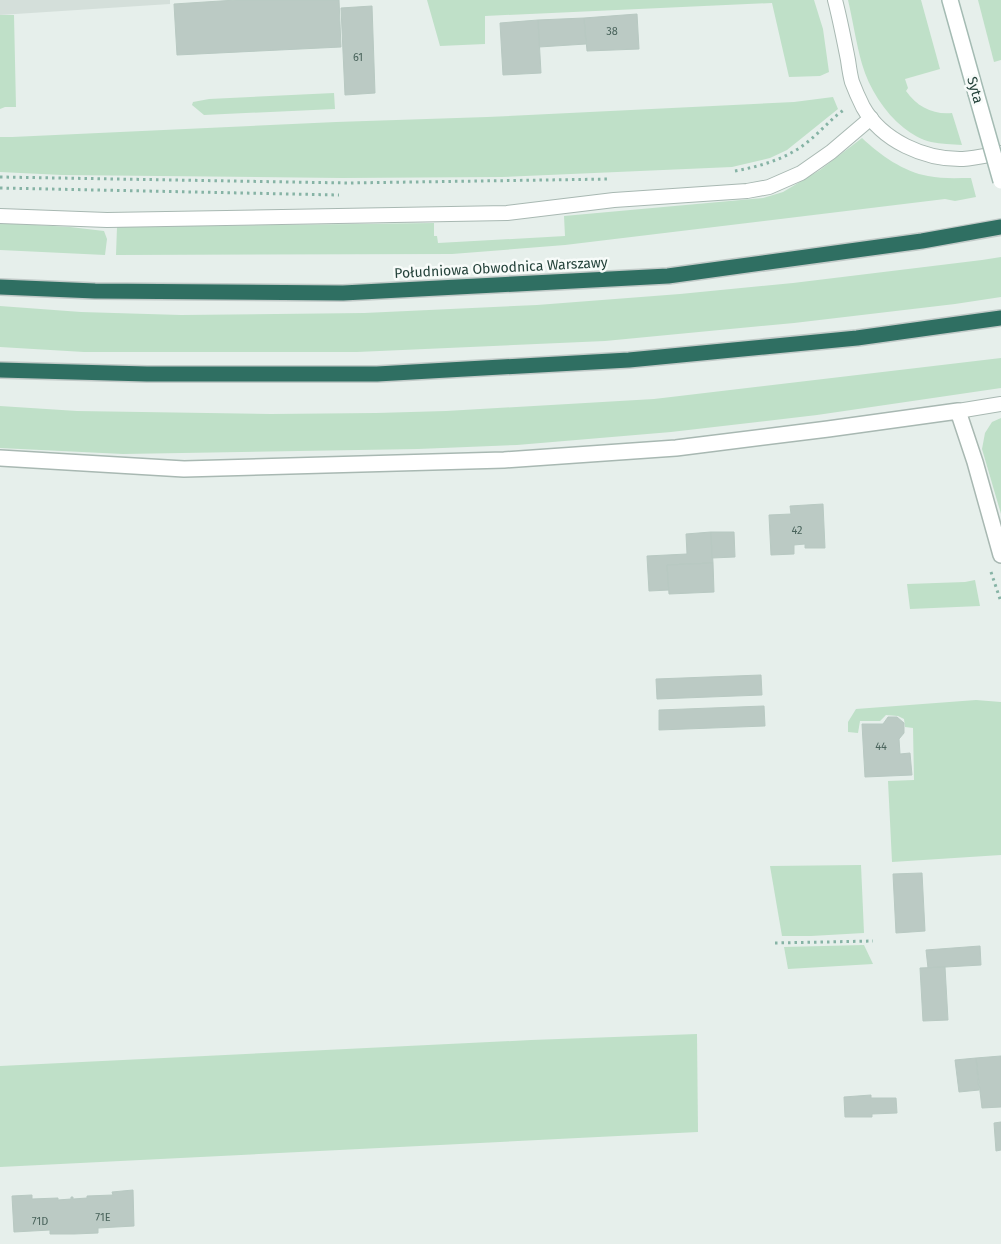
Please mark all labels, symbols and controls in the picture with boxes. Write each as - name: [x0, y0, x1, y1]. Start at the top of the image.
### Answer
- house number: 38: [606, 25, 618, 38]
- house number: 61: [353, 51, 363, 64]
- street label: Syta: [963, 75, 987, 105]
- street label: Południowa Obwodnica Warszawy: [394, 254, 608, 282]
- house number: 42: [791, 524, 803, 537]
- house number: 44: [875, 740, 887, 753]
- house number: 71E: [95, 1211, 111, 1224]
- house number: 71D: [32, 1215, 48, 1228]

